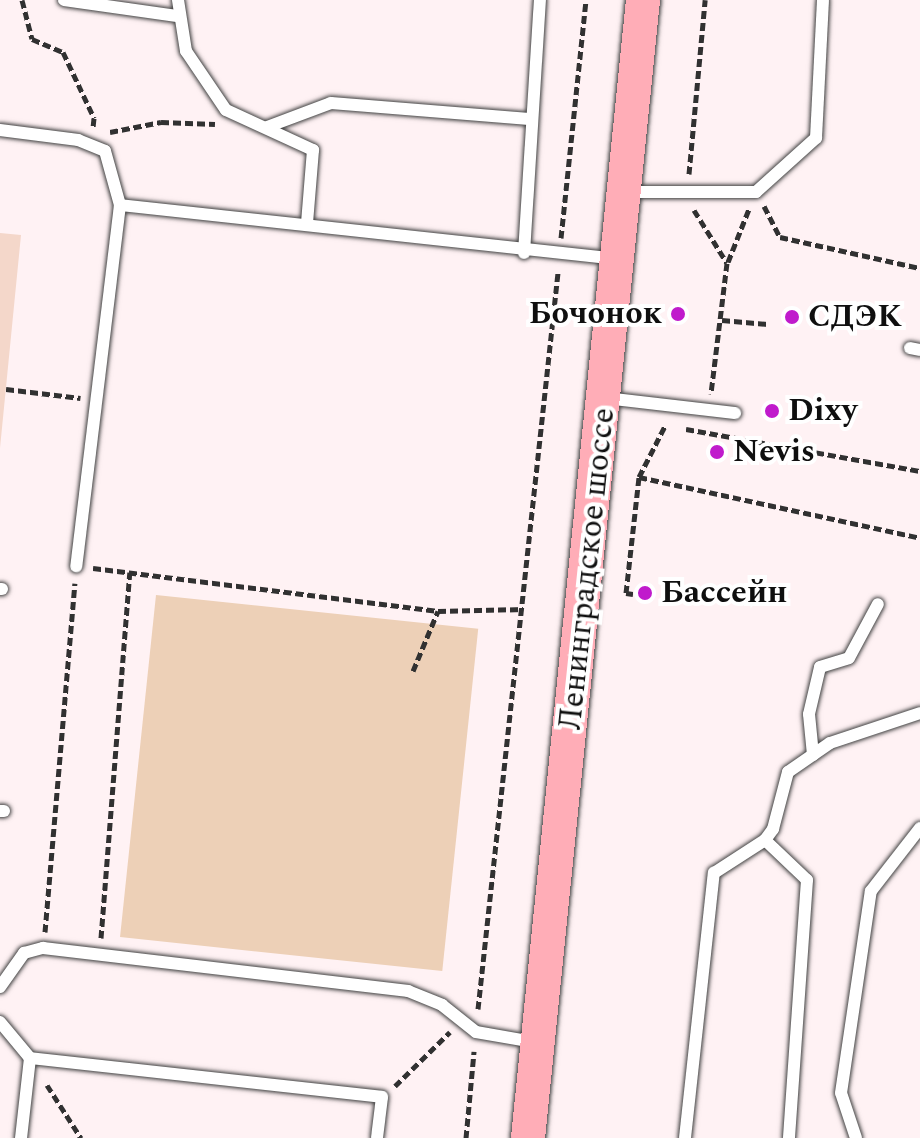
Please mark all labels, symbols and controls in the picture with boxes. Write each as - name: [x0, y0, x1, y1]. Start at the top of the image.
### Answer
- place label: Бочонок: [529, 295, 662, 333]
- place label: СДЭК: [808, 298, 902, 336]
- marker: Бочонок: [669, 305, 687, 323]
- marker: СДЭК: [783, 308, 801, 326]
- place label: Dixy: [788, 392, 857, 430]
- marker: Dixy: [763, 402, 781, 420]
- street label: Ленинградское шоссе: [552, 406, 624, 732]
- place label: Nevis: [733, 433, 815, 471]
- marker: Nevis: [708, 443, 726, 461]
- place label: Бассейн: [661, 574, 787, 612]
- marker: Бассейн: [636, 584, 654, 602]

